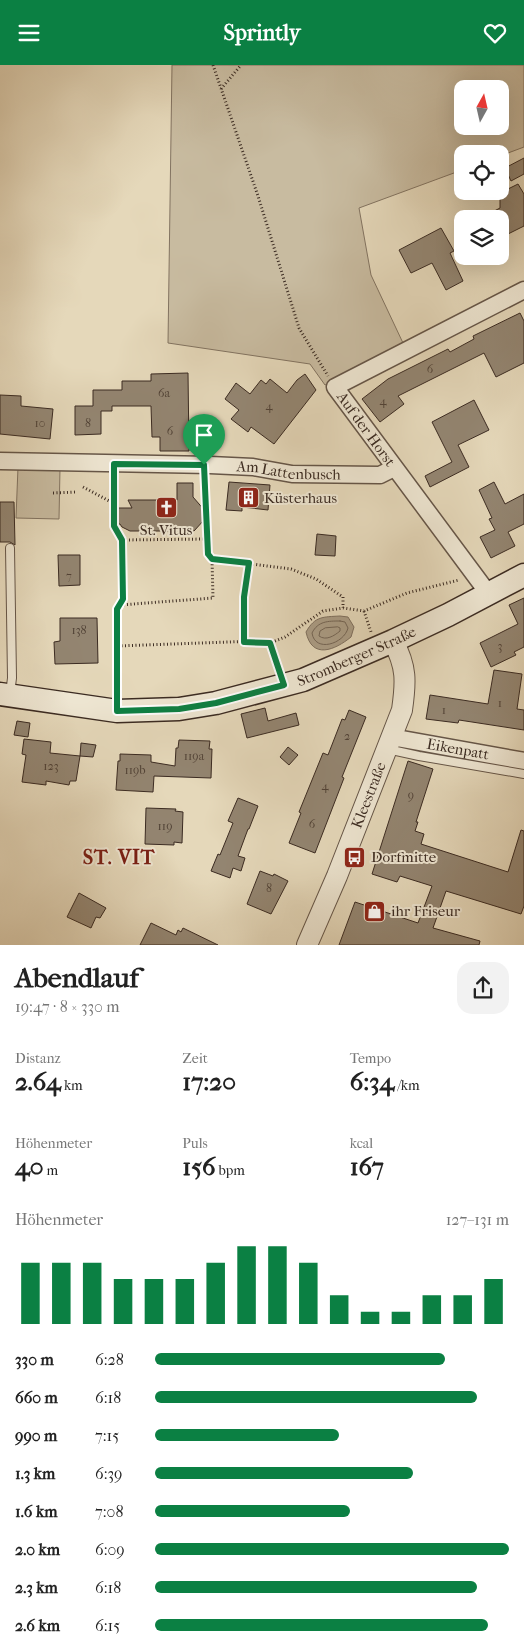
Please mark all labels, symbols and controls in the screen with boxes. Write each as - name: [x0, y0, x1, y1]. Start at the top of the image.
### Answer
- icon: menu: [15, 19, 43, 47]
- icon: heart: [481, 19, 509, 47]
- text: Sprintly: [224, 20, 300, 46]
- north arrow: [454, 80, 509, 135]
- map controls: [454, 80, 509, 265]
- button: locate: [454, 145, 509, 200]
- button: layers: [454, 210, 509, 265]
- house number: 6: [427, 362, 434, 376]
- house number: 6a: [158, 386, 170, 400]
- street label: Auf der Horst: [332, 387, 399, 470]
- house number: 4: [379, 394, 387, 408]
- house number: 4: [265, 399, 273, 413]
- pin: [183, 414, 225, 465]
- house number: 10: [35, 416, 45, 430]
- house number: 8: [85, 416, 91, 430]
- icon: arrive: [190, 421, 218, 449]
- house number: 6: [167, 424, 174, 438]
- street label: Am Lattenbusch: [235, 457, 341, 484]
- building icon: Küsterhaus: [236, 486, 260, 510]
- place label: Küsterhaus: [264, 489, 337, 507]
- church icon: St. Vitus: [154, 495, 178, 519]
- place label: St. Vitus: [140, 521, 193, 539]
- house number: 7: [66, 569, 72, 583]
- street label: Stromberger Straße: [295, 622, 419, 690]
- house number: 138: [71, 623, 87, 637]
- house number: 3: [498, 639, 503, 653]
- house number: 1: [498, 696, 502, 710]
- house number: 1: [442, 703, 446, 717]
- house number: 2: [344, 729, 350, 743]
- street label: Eikenpatt: [425, 735, 491, 764]
- house number: 119a: [184, 749, 205, 763]
- house number: 123: [43, 759, 59, 773]
- street label: Kleestraße: [348, 759, 390, 831]
- house number: 119b: [124, 763, 146, 777]
- house number: 4: [321, 779, 329, 793]
- house number: 9: [408, 788, 414, 802]
- house number: 6: [309, 817, 316, 831]
- house number: 119: [158, 819, 172, 833]
- bus stop icon: Dorfmitte: [343, 845, 367, 869]
- district label: ST. VIT: [83, 846, 156, 869]
- place label: Dorfmitte: [371, 848, 437, 866]
- house number: 8: [266, 881, 272, 895]
- shop icon: ihr Friseur: [363, 899, 387, 923]
- place label: ihr Friseur: [391, 902, 461, 920]
- text: Abendlauf: [15, 961, 139, 994]
- button: share: [457, 962, 509, 1014]
- text: 19:47 · 8 × 330 m: [15, 997, 120, 1016]
- text: Distanz: [15, 1050, 61, 1067]
- text: Zeit: [182, 1050, 208, 1067]
- text: Tempo: [350, 1050, 391, 1067]
- text: 2.64: [15, 1067, 61, 1096]
- text: 17:20: [182, 1067, 236, 1096]
- text: 6:34: [350, 1067, 394, 1096]
- text: km: [61, 1077, 83, 1094]
- text: /km: [394, 1077, 420, 1094]
- text: Höhenmeter: [15, 1135, 92, 1152]
- text: Puls: [182, 1135, 208, 1152]
- text: kcal: [350, 1135, 373, 1152]
- text: 40: [15, 1152, 44, 1181]
- text: 156: [182, 1152, 216, 1181]
- text: 167: [350, 1152, 384, 1181]
- text: m: [44, 1162, 58, 1179]
- text: bpm: [216, 1162, 245, 1179]
- text: Höhenmeter: [15, 1210, 103, 1229]
- text: 127–131 m: [446, 1210, 509, 1229]
- text: 330 m: [15, 1350, 54, 1369]
- text: 6:28: [95, 1350, 124, 1369]
- text: 660 m: [15, 1388, 58, 1407]
- text: 6:18: [95, 1388, 121, 1407]
- text: 990 m: [15, 1426, 57, 1445]
- text: 7:15: [95, 1426, 119, 1445]
- text: 1.3 km: [15, 1464, 55, 1483]
- text: 6:39: [95, 1464, 123, 1483]
- text: 1.6 km: [15, 1502, 57, 1521]
- text: 7:08: [95, 1502, 123, 1521]
- text: 2.0 km: [15, 1540, 60, 1559]
- text: 6:09: [95, 1540, 125, 1559]
- text: 2.3 km: [15, 1578, 58, 1597]
- text: 6:18: [95, 1578, 121, 1597]
- text: 2.6 km: [15, 1616, 60, 1635]
- text: 6:15: [95, 1616, 120, 1635]

